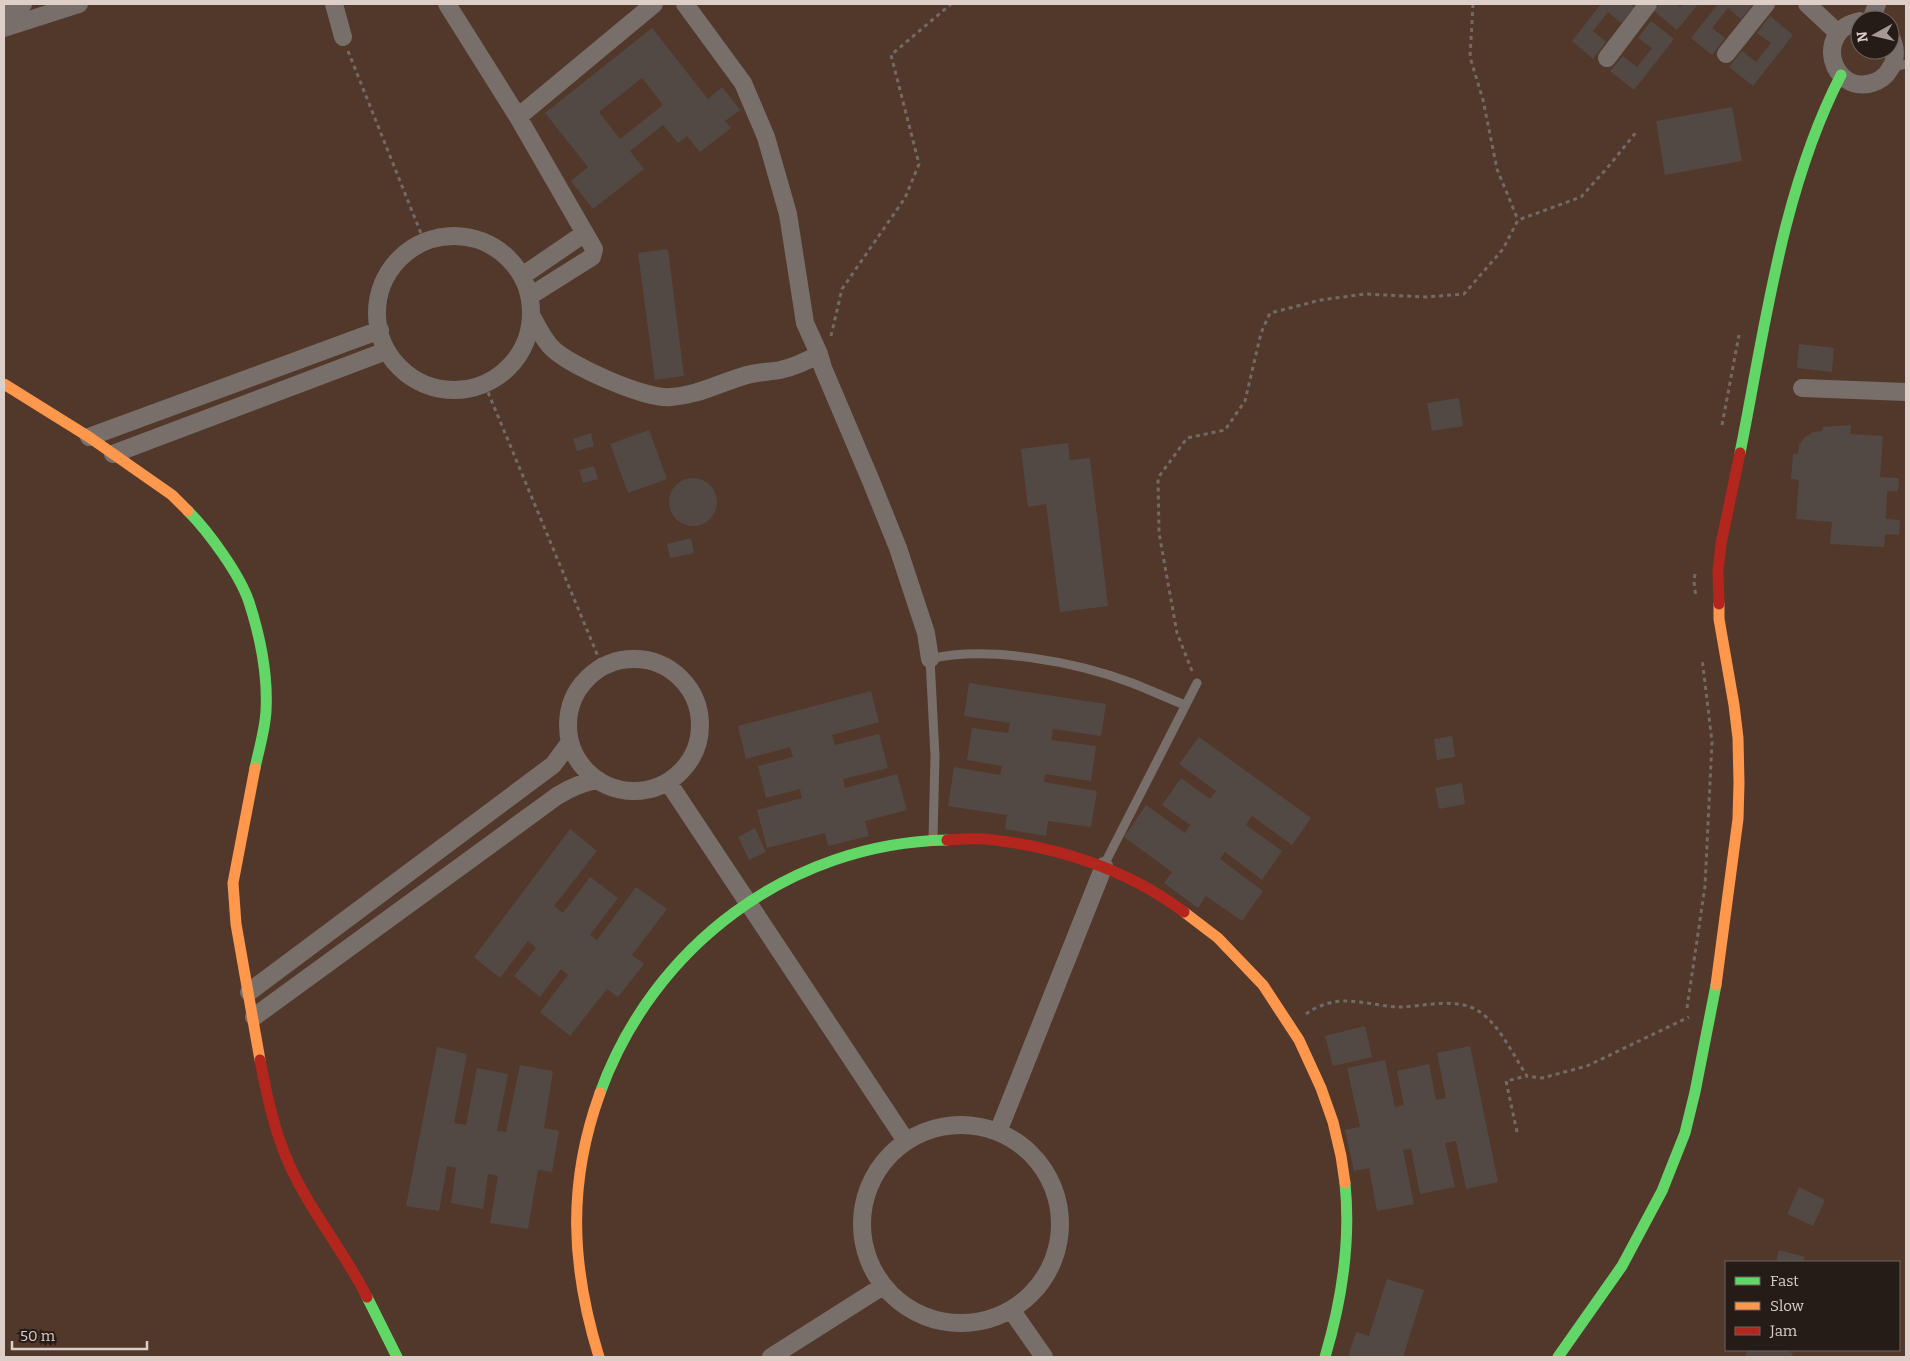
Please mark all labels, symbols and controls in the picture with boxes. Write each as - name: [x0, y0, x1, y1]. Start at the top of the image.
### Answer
- north arrow: [1850, 10, 1900, 60]
- text: N: [1853, 30, 1872, 43]
- legend: [1725, 1261, 1900, 1351]
- text: Fast: [1770, 1272, 1799, 1290]
- text: Slow: [1770, 1297, 1805, 1315]
- scale bar: [12, 1318, 148, 1350]
- text: Jam: [1769, 1322, 1798, 1340]
- text: 50 m: [20, 1327, 56, 1345]

